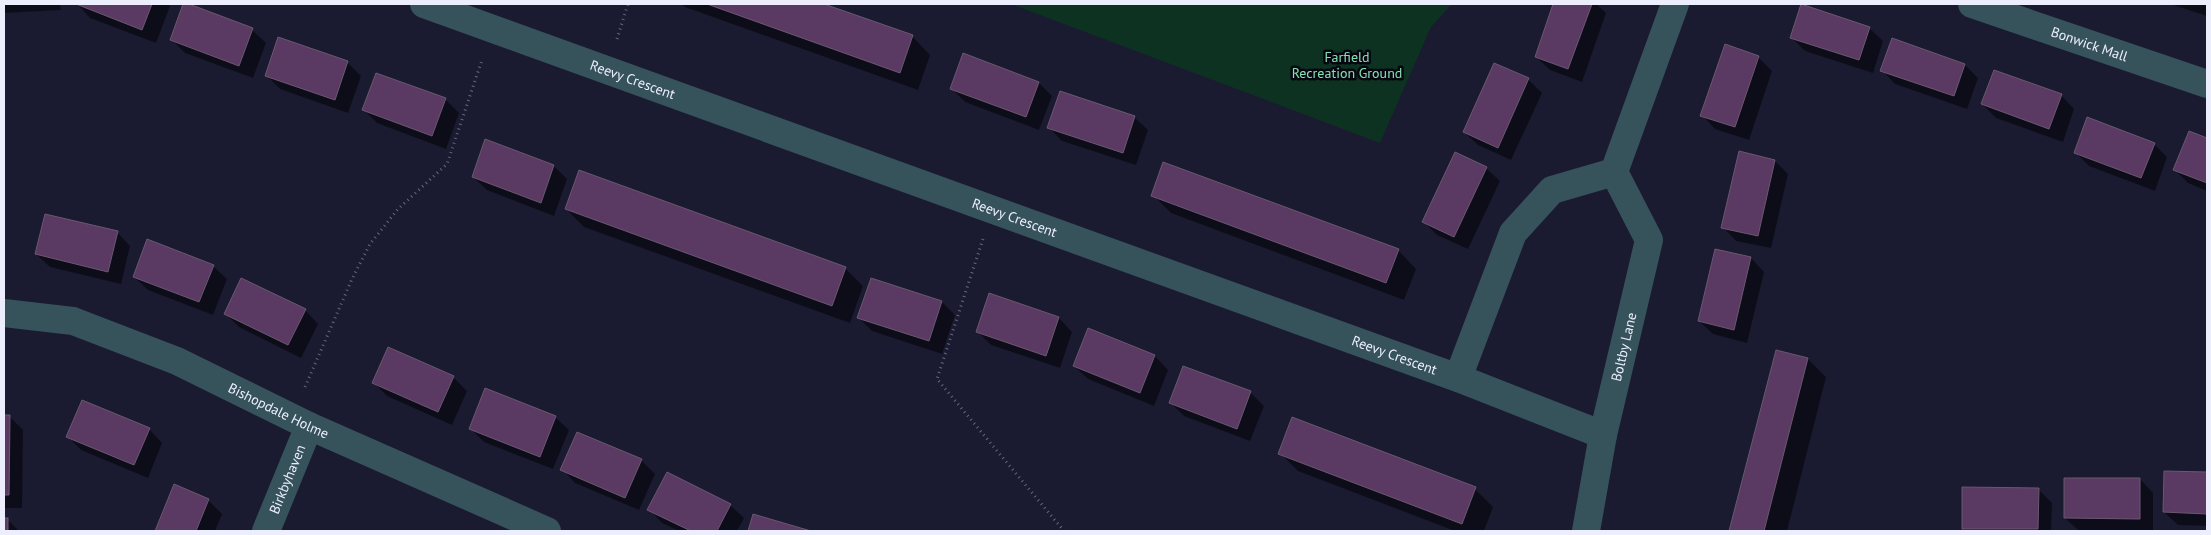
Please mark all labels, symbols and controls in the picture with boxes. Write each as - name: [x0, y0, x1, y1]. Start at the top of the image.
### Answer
- street label: Bonwick Mall: [2049, 23, 2130, 65]
- park label: Farfield Recreation Ground: [1292, 48, 1402, 82]
- street label: Reevy Crescent: [588, 56, 678, 103]
- street label: Reevy Crescent: [970, 194, 1060, 241]
- street label: Boltby Lane: [1607, 311, 1641, 383]
- street label: Reevy Crescent: [1349, 331, 1440, 379]
- street label: Bishopdale Holme: [225, 379, 332, 443]
- street label: Birkbyhaven: [265, 442, 309, 517]

